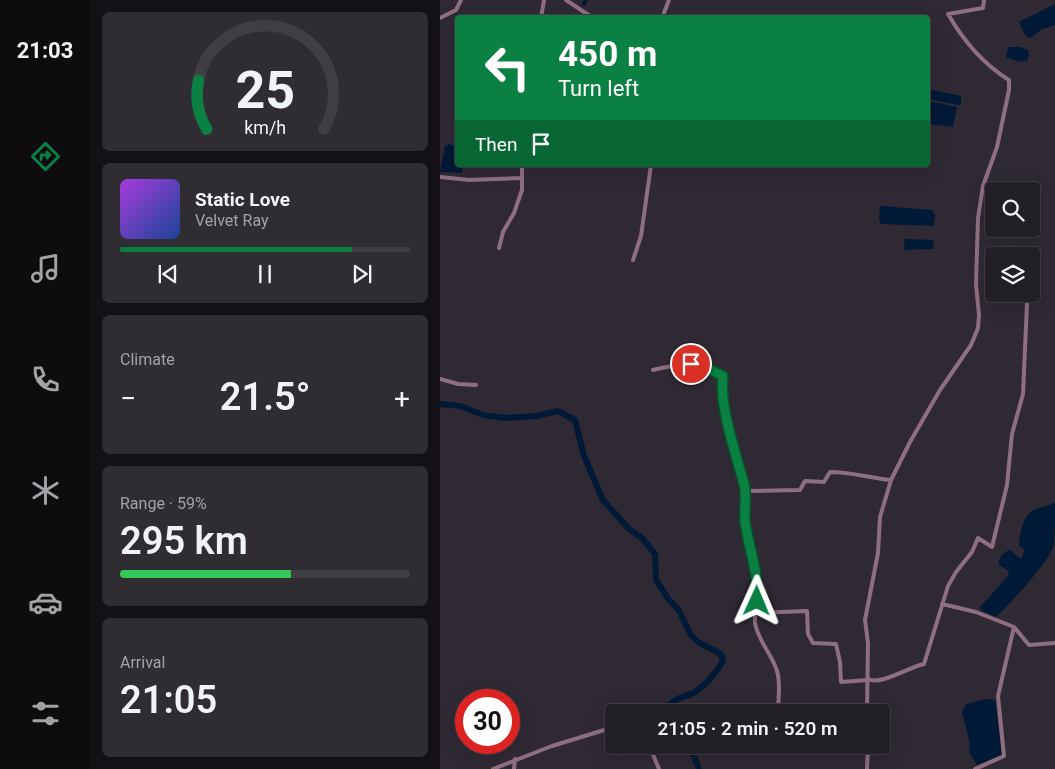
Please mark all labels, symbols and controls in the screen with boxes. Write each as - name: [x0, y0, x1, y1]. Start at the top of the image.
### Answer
- text: 450 m: [558, 34, 657, 75]
- icon: left: [475, 35, 540, 100]
- text: 21:03: [17, 38, 73, 63]
- text: 25: [235, 60, 295, 121]
- text: Turn left: [558, 76, 639, 101]
- text: km/h: [244, 117, 286, 138]
- icon: arrive: [527, 130, 555, 158]
- text: Then: [475, 133, 517, 156]
- icon: directions: [28, 139, 63, 174]
- map controls: [985, 182, 1040, 302]
- button: search: [985, 182, 1040, 237]
- text: Static Love: [195, 188, 290, 211]
- text: Velvet Ray: [195, 211, 269, 230]
- button: layers: [985, 247, 1040, 302]
- icon: music: [28, 251, 63, 286]
- icon: previous: [154, 260, 182, 288]
- icon: pause: [251, 260, 279, 288]
- icon: next: [348, 260, 376, 288]
- pin: [670, 343, 712, 385]
- text: Climate: [120, 350, 175, 369]
- icon: arrive: [677, 350, 705, 378]
- icon: phone: [28, 362, 63, 397]
- text: 21.5°: [220, 375, 310, 419]
- text: −: [120, 382, 136, 415]
- text: +: [394, 382, 410, 415]
- icon: climate: [28, 473, 63, 508]
- text: Range · 59%: [120, 494, 207, 513]
- text: 295 km: [120, 519, 248, 563]
- position arrow: [730, 574, 782, 626]
- icon: car: [28, 585, 63, 620]
- text: Arrival: [120, 653, 165, 672]
- text: 21:05: [120, 678, 217, 722]
- speed limit sign: 30: [455, 689, 520, 754]
- icon: filters: [28, 696, 63, 731]
- text: 21:05 · 2 min · 520 m: [657, 717, 838, 740]

